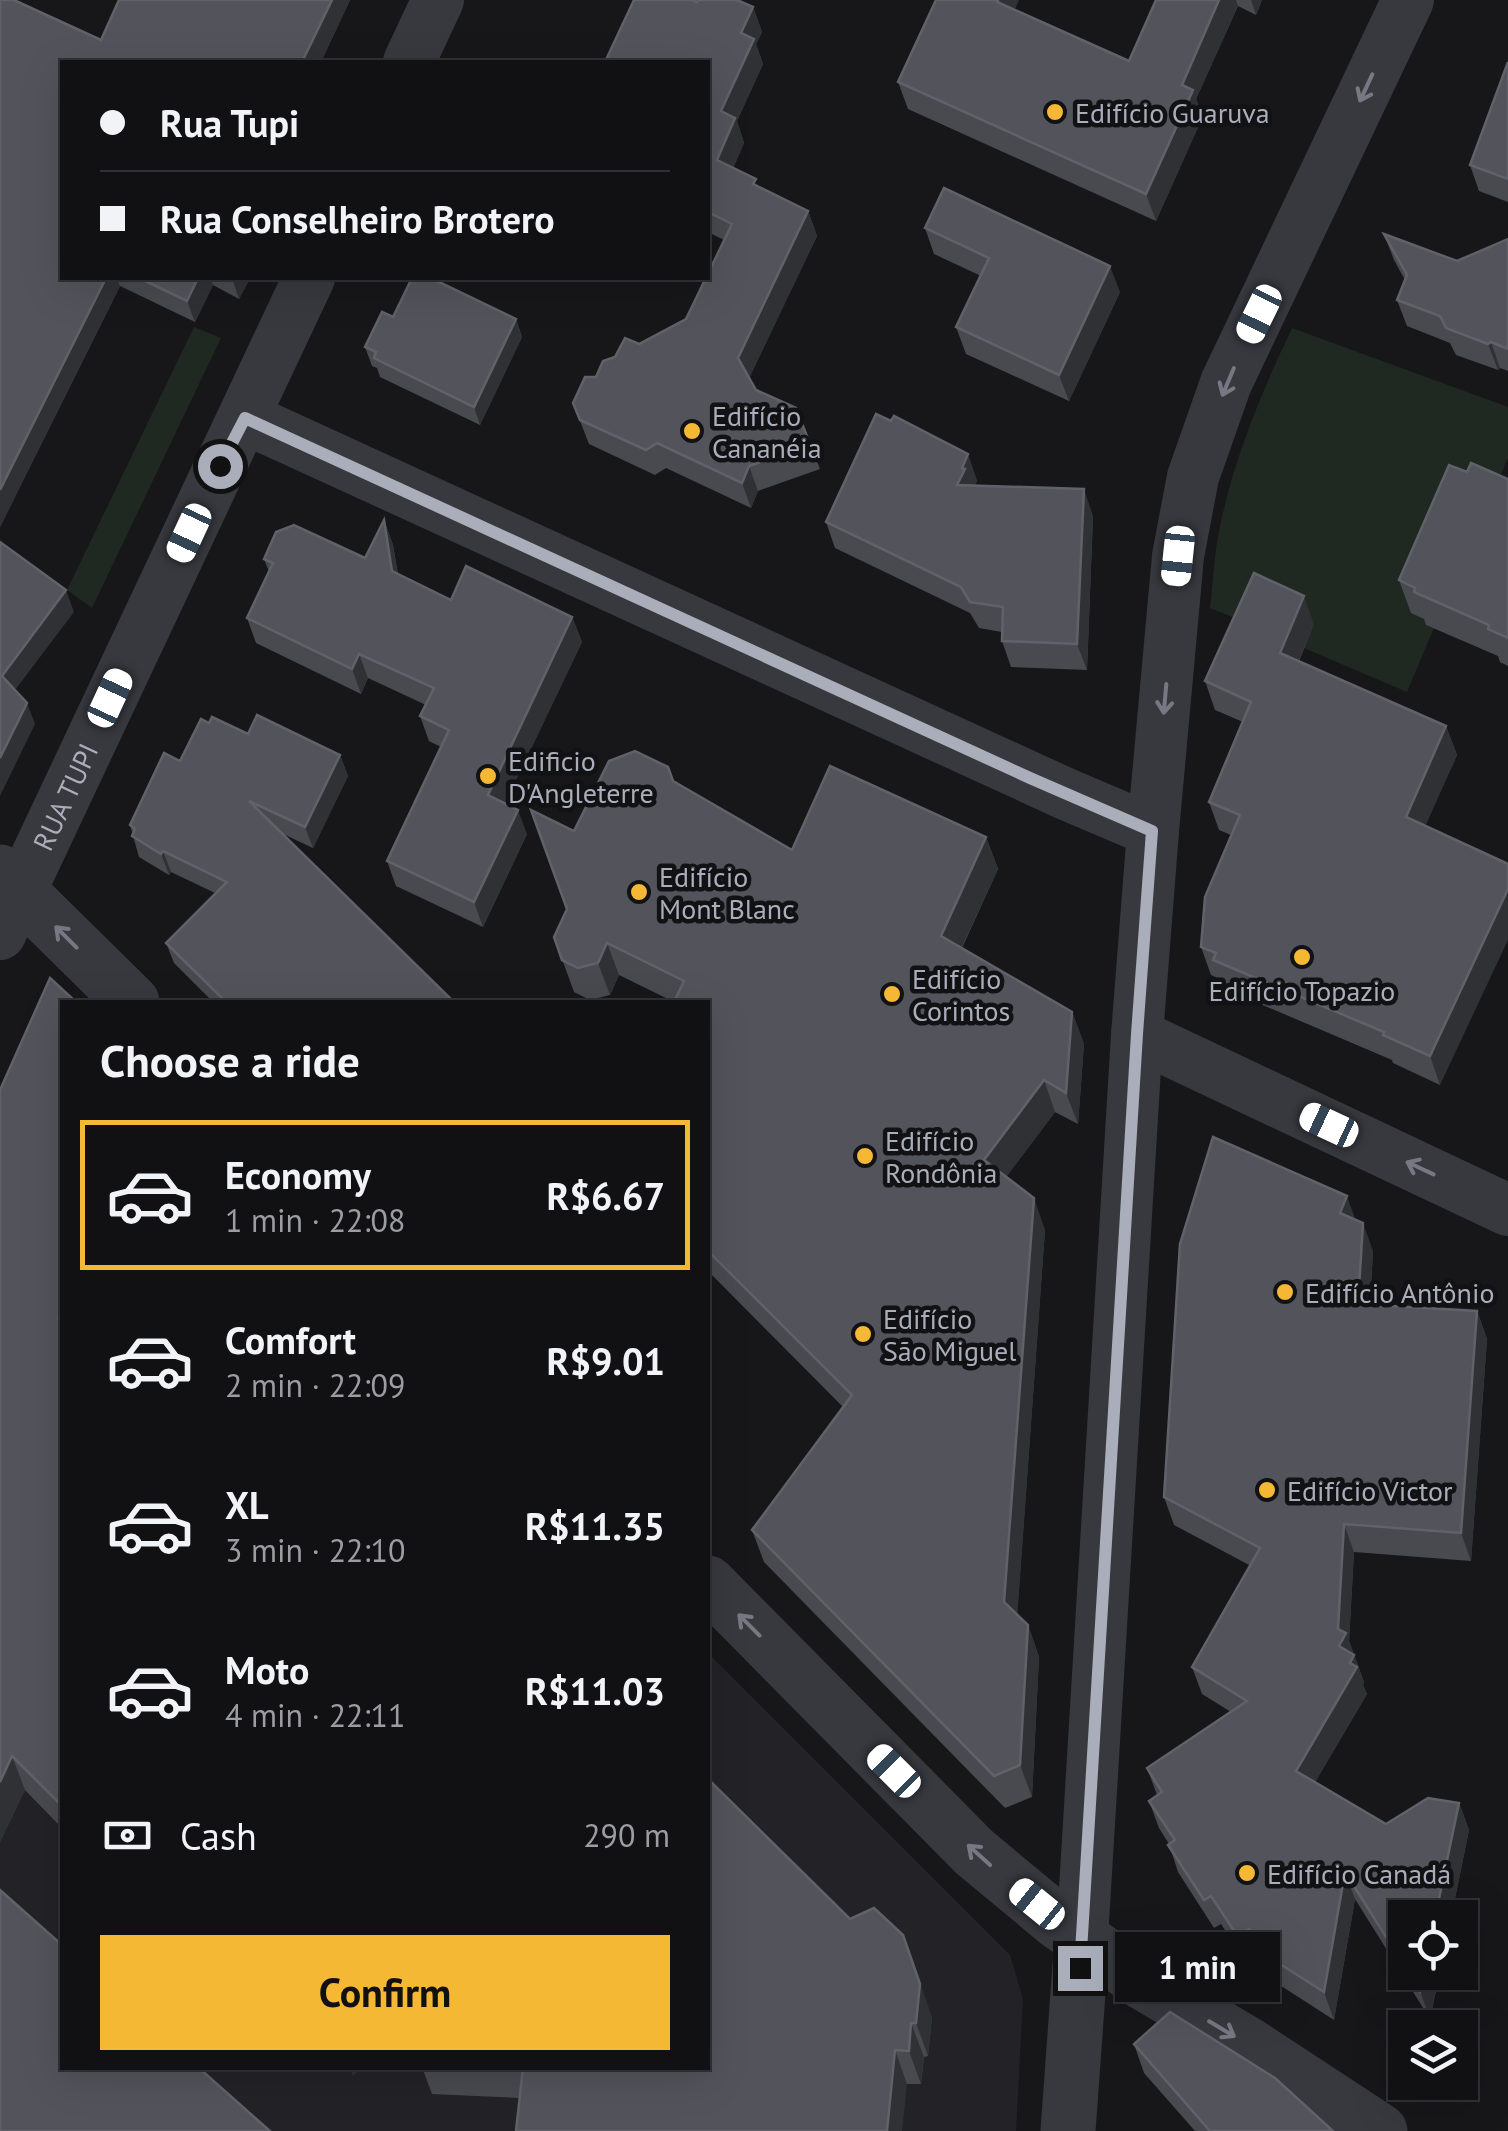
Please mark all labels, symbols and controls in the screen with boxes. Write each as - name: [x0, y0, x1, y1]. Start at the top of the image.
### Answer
- one-way arrow: [1356, 72, 1375, 102]
- place label: Edifício Guaruva: [1075, 94, 1270, 131]
- text: Rua Tupi: [160, 98, 299, 147]
- marker: Edifício Guaruva: [1044, 101, 1066, 123]
- text: Rua Conselheiro Brotero: [160, 194, 555, 243]
- car: [1232, 280, 1286, 348]
- one-way arrow: [1217, 366, 1235, 397]
- place label: Edifício Cananéia: [712, 397, 822, 466]
- marker: Edifício Cananéia: [681, 420, 703, 442]
- route start: [198, 444, 243, 489]
- car: [163, 499, 215, 567]
- car: [1160, 525, 1196, 587]
- car: [84, 664, 136, 732]
- one-way arrow: [1155, 682, 1174, 715]
- street label: RUA TUPI: [24, 737, 106, 856]
- place label: Edificio D'Angleterre: [508, 742, 654, 811]
- marker: Edificio D'Angleterre: [477, 765, 499, 787]
- place label: Edifício Mont Blanc: [659, 858, 795, 927]
- marker: Edifício Mont Blanc: [628, 881, 650, 903]
- one-way arrow: [55, 925, 79, 949]
- marker: Edifício Topazio: [1291, 946, 1313, 968]
- place label: Edifício Corintos: [912, 960, 1010, 1029]
- place label: Edifício Topazio: [1209, 972, 1395, 1009]
- marker: Edifício Corintos: [881, 983, 903, 1005]
- text: Choose a ride: [100, 1031, 360, 1089]
- car: [1295, 1099, 1363, 1151]
- place label: Edifício Rondônia: [885, 1122, 997, 1191]
- marker: Edifício Rondônia: [854, 1145, 876, 1167]
- icon: car: [105, 1150, 195, 1240]
- text: Economy: [225, 1150, 371, 1199]
- one-way arrow: [1406, 1158, 1436, 1177]
- text: R$6.67: [547, 1171, 665, 1220]
- text: 1 min · 22:08: [225, 1199, 405, 1241]
- place label: Edifício Antônio: [1305, 1274, 1494, 1311]
- marker: Edifício Antônio: [1274, 1281, 1296, 1303]
- place label: Edifício São Miguel: [883, 1300, 1016, 1369]
- icon: car: [105, 1315, 195, 1405]
- text: Comfort: [225, 1315, 356, 1364]
- marker: Edifício São Miguel: [852, 1323, 874, 1345]
- text: R$9.01: [547, 1336, 665, 1385]
- text: 2 min · 22:09: [225, 1364, 405, 1406]
- place label: Edifício Victor: [1287, 1472, 1453, 1509]
- marker: Edifício Victor: [1256, 1479, 1278, 1501]
- icon: car: [105, 1480, 195, 1570]
- text: XL: [225, 1480, 269, 1529]
- text: R$11.35: [525, 1501, 665, 1550]
- text: 3 min · 22:10: [225, 1529, 405, 1571]
- one-way arrow: [738, 1614, 762, 1638]
- icon: car: [105, 1645, 195, 1735]
- text: Moto: [225, 1645, 309, 1694]
- text: R$11.03: [525, 1666, 665, 1715]
- text: 4 min · 22:11: [225, 1694, 405, 1736]
- car: [862, 1739, 926, 1803]
- icon: cash: [100, 1808, 155, 1863]
- text: Cash: [180, 1811, 257, 1860]
- text: 290 m: [583, 1814, 670, 1856]
- one-way arrow: [967, 1844, 992, 1867]
- place label: Edifício Canadá: [1267, 1855, 1451, 1892]
- marker: Edifício Canadá: [1236, 1862, 1258, 1884]
- car: [1004, 1873, 1070, 1935]
- map controls: [1388, 1900, 1478, 2100]
- button: locate: [1388, 1900, 1478, 1990]
- callout: 1 min: [1115, 1933, 1280, 2003]
- button: Confirm: [100, 1935, 670, 2050]
- route end: [1058, 1946, 1103, 1991]
- text: 1 min: [1158, 1946, 1237, 1988]
- button: layers: [1388, 2010, 1478, 2100]
- one-way arrow: [1207, 2019, 1236, 2039]

